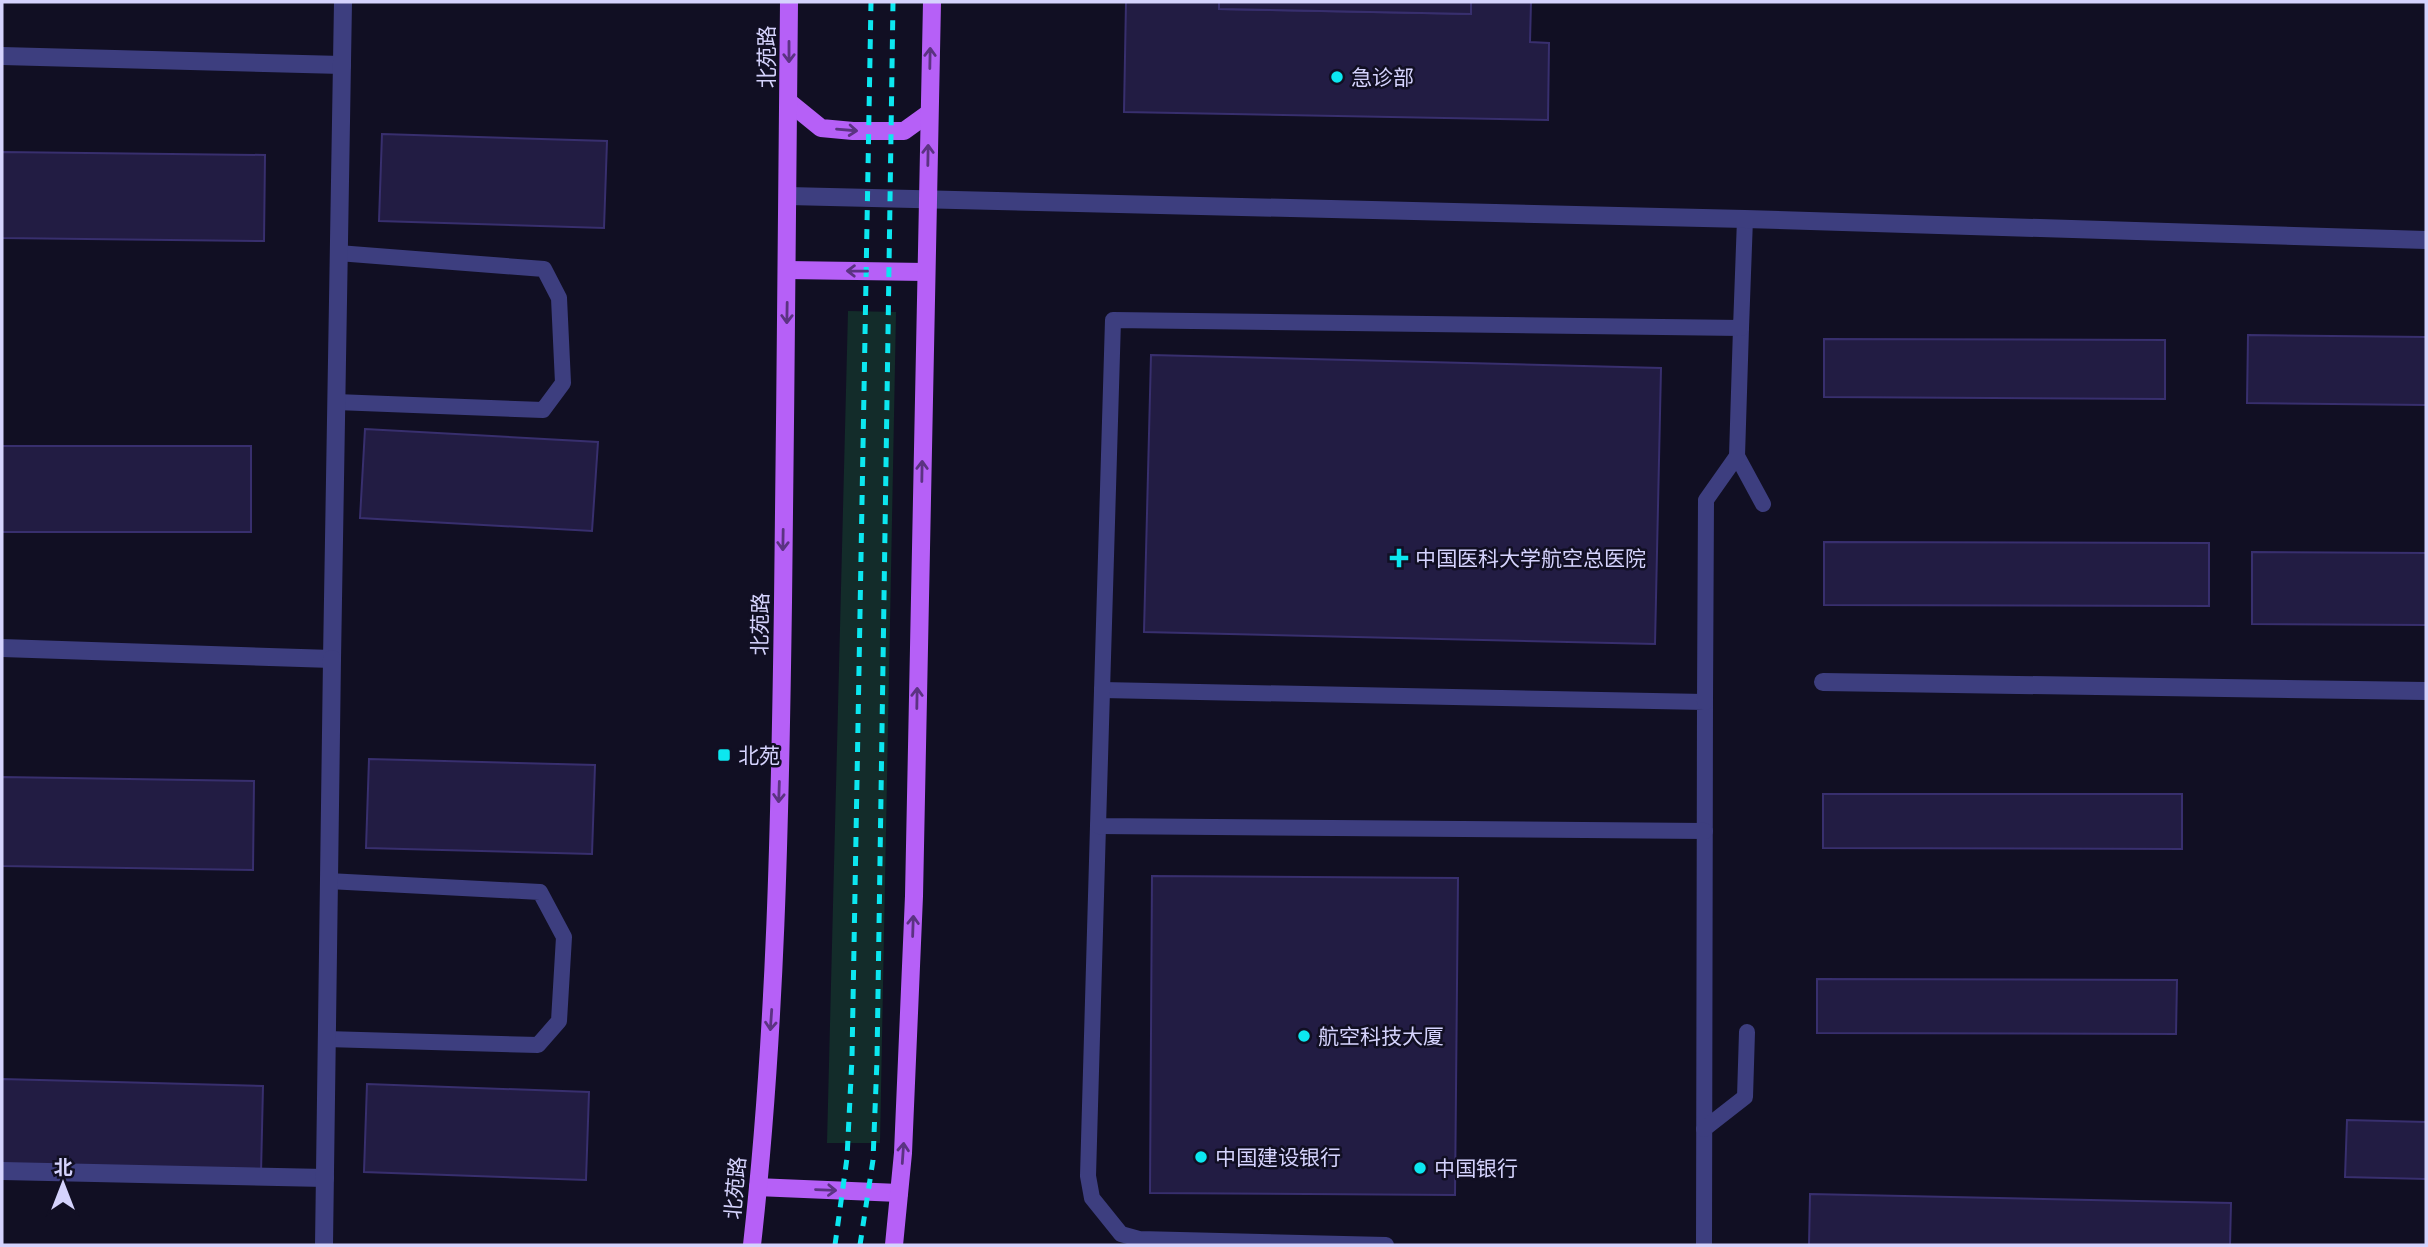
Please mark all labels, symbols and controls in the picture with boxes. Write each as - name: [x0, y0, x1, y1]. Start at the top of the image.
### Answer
- street label: 北苑路: [755, 26, 778, 89]
- one-way arrow: [782, 40, 796, 63]
- one-way arrow: [924, 46, 937, 69]
- place label: 急诊部: [1351, 66, 1414, 89]
- marker: 急诊部: [1329, 69, 1345, 85]
- one-way arrow: [836, 124, 858, 137]
- one-way arrow: [921, 144, 935, 167]
- one-way arrow: [846, 264, 869, 278]
- one-way arrow: [780, 301, 793, 324]
- one-way arrow: [915, 460, 929, 483]
- one-way arrow: [777, 529, 790, 552]
- place label: 中国医科大学航空总医院: [1415, 547, 1646, 570]
- marker: 中国医科大学航空总医院: [1389, 548, 1409, 568]
- street label: 北苑路: [748, 592, 772, 656]
- one-way arrow: [911, 687, 924, 710]
- place label: 北苑: [738, 744, 780, 767]
- marker: 北苑: [716, 747, 732, 763]
- one-way arrow: [773, 781, 786, 804]
- one-way arrow: [906, 914, 919, 937]
- one-way arrow: [764, 1008, 777, 1031]
- place label: 航空科技大厦: [1318, 1025, 1444, 1048]
- marker: 航空科技大厦: [1296, 1028, 1312, 1044]
- one-way arrow: [897, 1142, 910, 1165]
- place label: 中国建设银行: [1215, 1146, 1341, 1169]
- north arrow: [28, 1149, 98, 1219]
- marker: 中国建设银行: [1193, 1149, 1209, 1165]
- street label: 北苑路: [721, 1156, 749, 1220]
- text: 北: [53, 1157, 73, 1178]
- place label: 中国银行: [1434, 1157, 1518, 1180]
- marker: 中国银行: [1412, 1160, 1428, 1176]
- one-way arrow: [815, 1183, 838, 1196]

